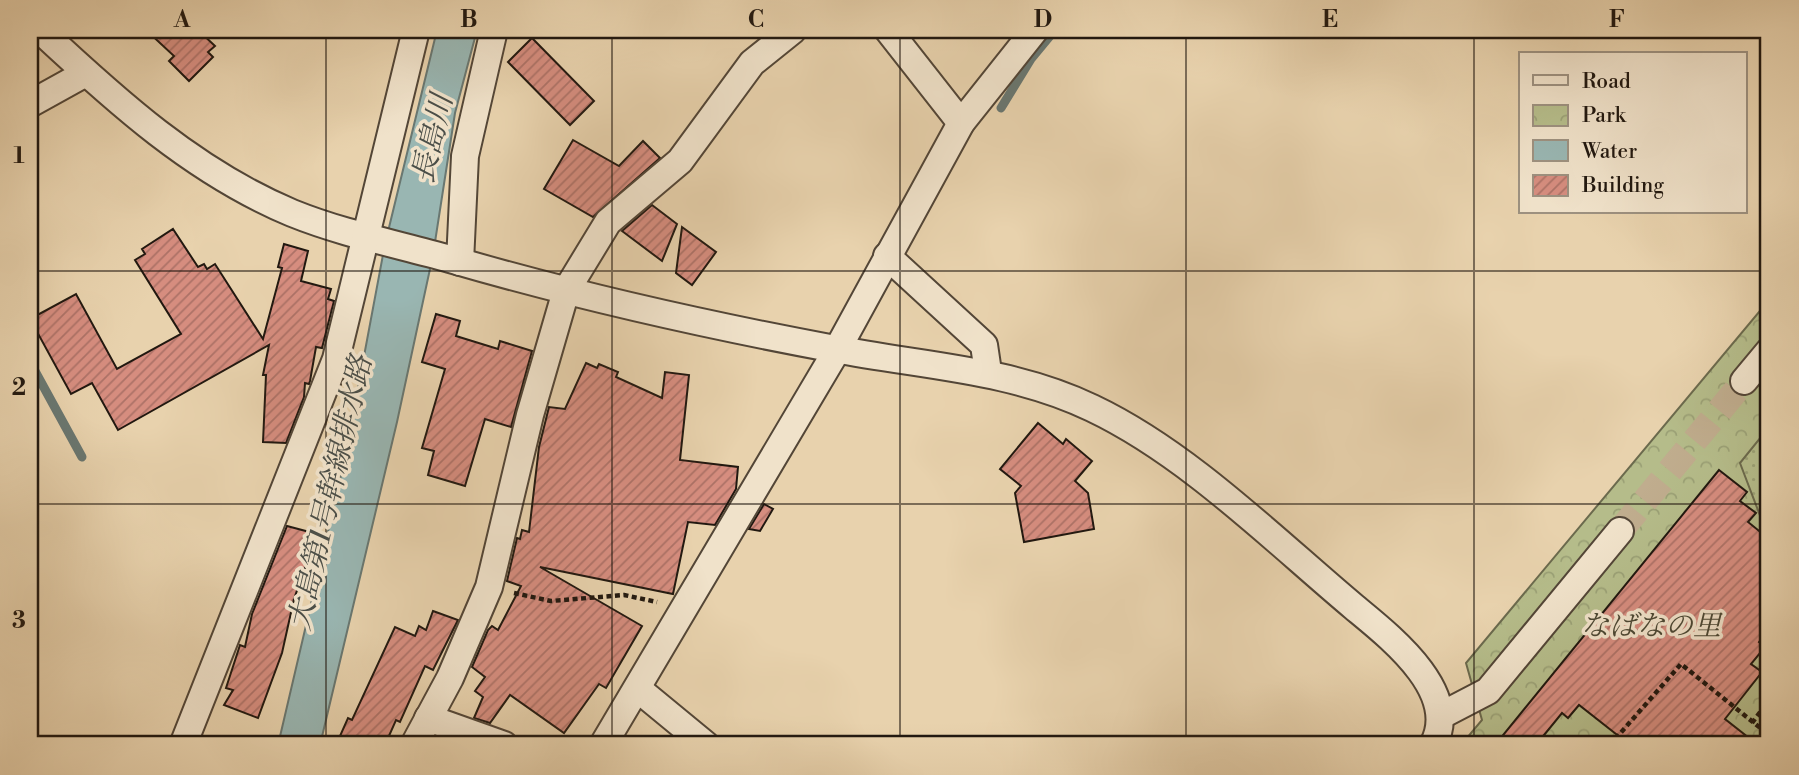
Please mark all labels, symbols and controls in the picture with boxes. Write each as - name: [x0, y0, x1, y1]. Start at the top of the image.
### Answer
- text: A: [173, 6, 191, 34]
- text: B: [460, 6, 478, 34]
- text: C: [748, 6, 764, 34]
- text: D: [1034, 6, 1052, 34]
- text: E: [1322, 6, 1338, 34]
- text: F: [1609, 6, 1625, 34]
- legend: [1519, 52, 1746, 214]
- text: Road: [1582, 69, 1631, 95]
- water label: 長島川: [404, 88, 462, 187]
- text: Park: [1582, 103, 1627, 129]
- text: Water: [1581, 139, 1637, 165]
- text: 1: [13, 142, 25, 170]
- text: Building: [1581, 173, 1664, 199]
- water label: 大島第1号幹線排水路: [281, 350, 382, 634]
- text: 2: [12, 374, 26, 402]
- text: 3: [12, 607, 26, 635]
- park label: なばなの里: [1581, 609, 1723, 644]

